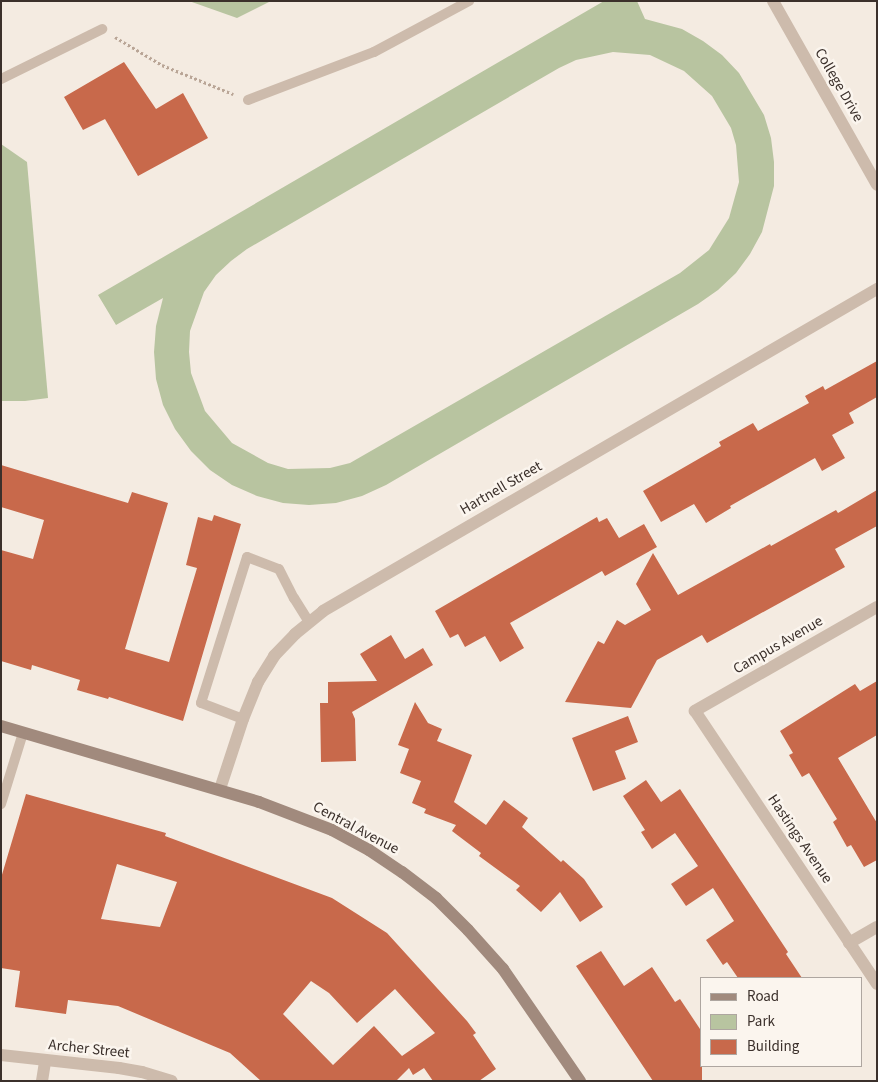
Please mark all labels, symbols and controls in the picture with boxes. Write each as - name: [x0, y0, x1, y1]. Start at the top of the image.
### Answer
- street label: College Drive: [811, 45, 867, 125]
- street label: Hartnell Street: [457, 457, 545, 519]
- street label: Campus Avenue: [730, 612, 826, 678]
- street label: Hastings Avenue: [764, 791, 836, 887]
- street label: Central Avenue: [310, 798, 402, 858]
- legend: [700, 977, 863, 1067]
- text: Road: [747, 986, 779, 1007]
- text: Park: [747, 1011, 775, 1032]
- street label: Archer Street: [48, 1036, 130, 1062]
- text: Building: [747, 1036, 799, 1057]

